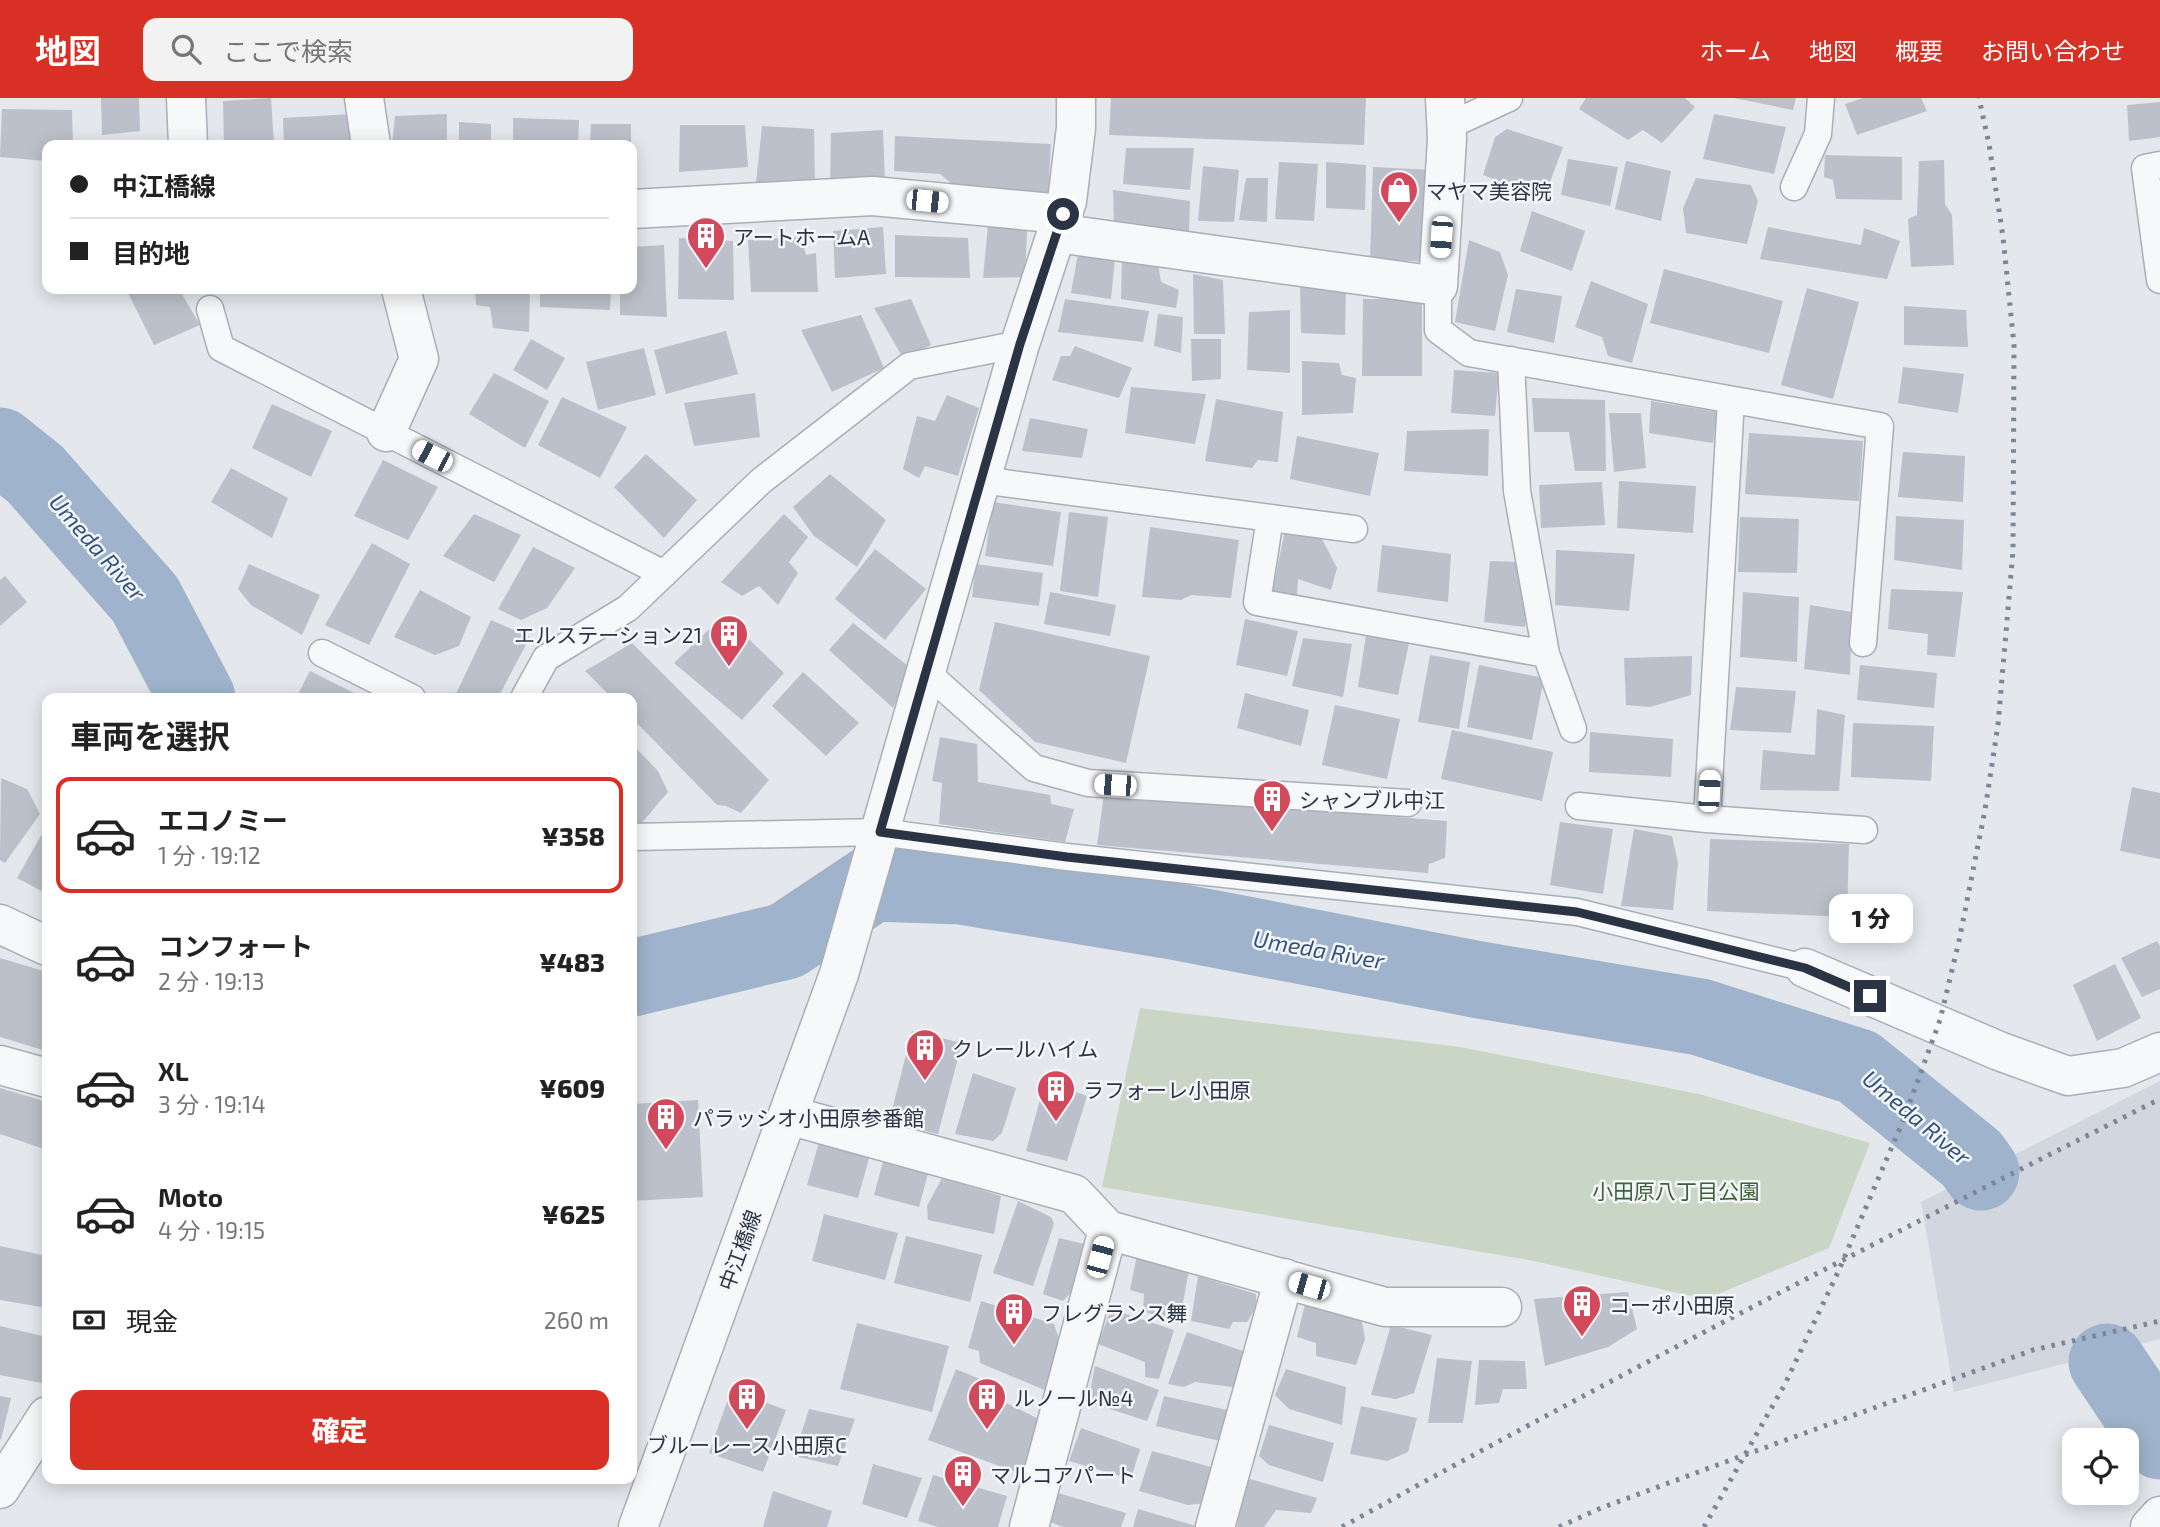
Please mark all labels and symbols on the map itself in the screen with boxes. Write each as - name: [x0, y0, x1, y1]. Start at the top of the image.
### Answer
- shop icon: マヤマ美容院: [1378, 169, 1420, 224]
- place label: マヤマ美容院: [1426, 178, 1552, 203]
- car: [906, 188, 949, 214]
- route start: [1047, 198, 1079, 230]
- building icon: アートホームA: [685, 215, 727, 270]
- car: [1430, 215, 1453, 259]
- place label: アートホームA: [733, 224, 870, 249]
- car: [409, 437, 456, 475]
- water label: Umeda River: [44, 488, 153, 607]
- building icon: エルステーション21: [708, 613, 750, 668]
- place label: エルステーション21: [514, 622, 702, 647]
- car: [1698, 769, 1721, 813]
- car: [1094, 773, 1137, 797]
- building icon: シャンブル中江: [1251, 778, 1293, 833]
- place label: シャンブル中江: [1299, 787, 1445, 812]
- callout: 1 分: [1828, 894, 1912, 944]
- water label: Umeda River: [1251, 924, 1388, 974]
- route end: [1854, 980, 1886, 1012]
- building icon: クレールハイム: [904, 1027, 946, 1082]
- place label: クレールハイム: [952, 1036, 1098, 1061]
- water label: Umeda River: [1857, 1064, 1977, 1171]
- building icon: ラフォーレ小田原: [1035, 1068, 1077, 1123]
- place label: ラフォーレ小田原: [1083, 1077, 1251, 1102]
- building icon: パラッシオ小田原参番館: [645, 1096, 687, 1151]
- place label: パラッシオ小田原参番館: [693, 1105, 924, 1130]
- park label: 小田原八丁目公園: [1592, 1178, 1760, 1203]
- street label: 中江橋線: [713, 1206, 765, 1294]
- car: [1085, 1234, 1116, 1280]
- car: [1286, 1270, 1333, 1302]
- building icon: コーポ小田原: [1561, 1283, 1603, 1338]
- building icon: フレグランス舞: [993, 1291, 1035, 1346]
- place label: コーポ小田原: [1609, 1292, 1735, 1317]
- place label: フレグランス舞: [1041, 1300, 1188, 1325]
- building icon: ブルーレース小田原C: [726, 1376, 768, 1431]
- building icon: ルノール№4: [966, 1376, 1008, 1431]
- place label: ルノール№4: [1014, 1385, 1133, 1410]
- place label: ブルーレース小田原C: [647, 1432, 847, 1457]
- building icon: マルコアパート: [942, 1453, 984, 1508]
- place label: マルコアパート: [990, 1462, 1136, 1487]

